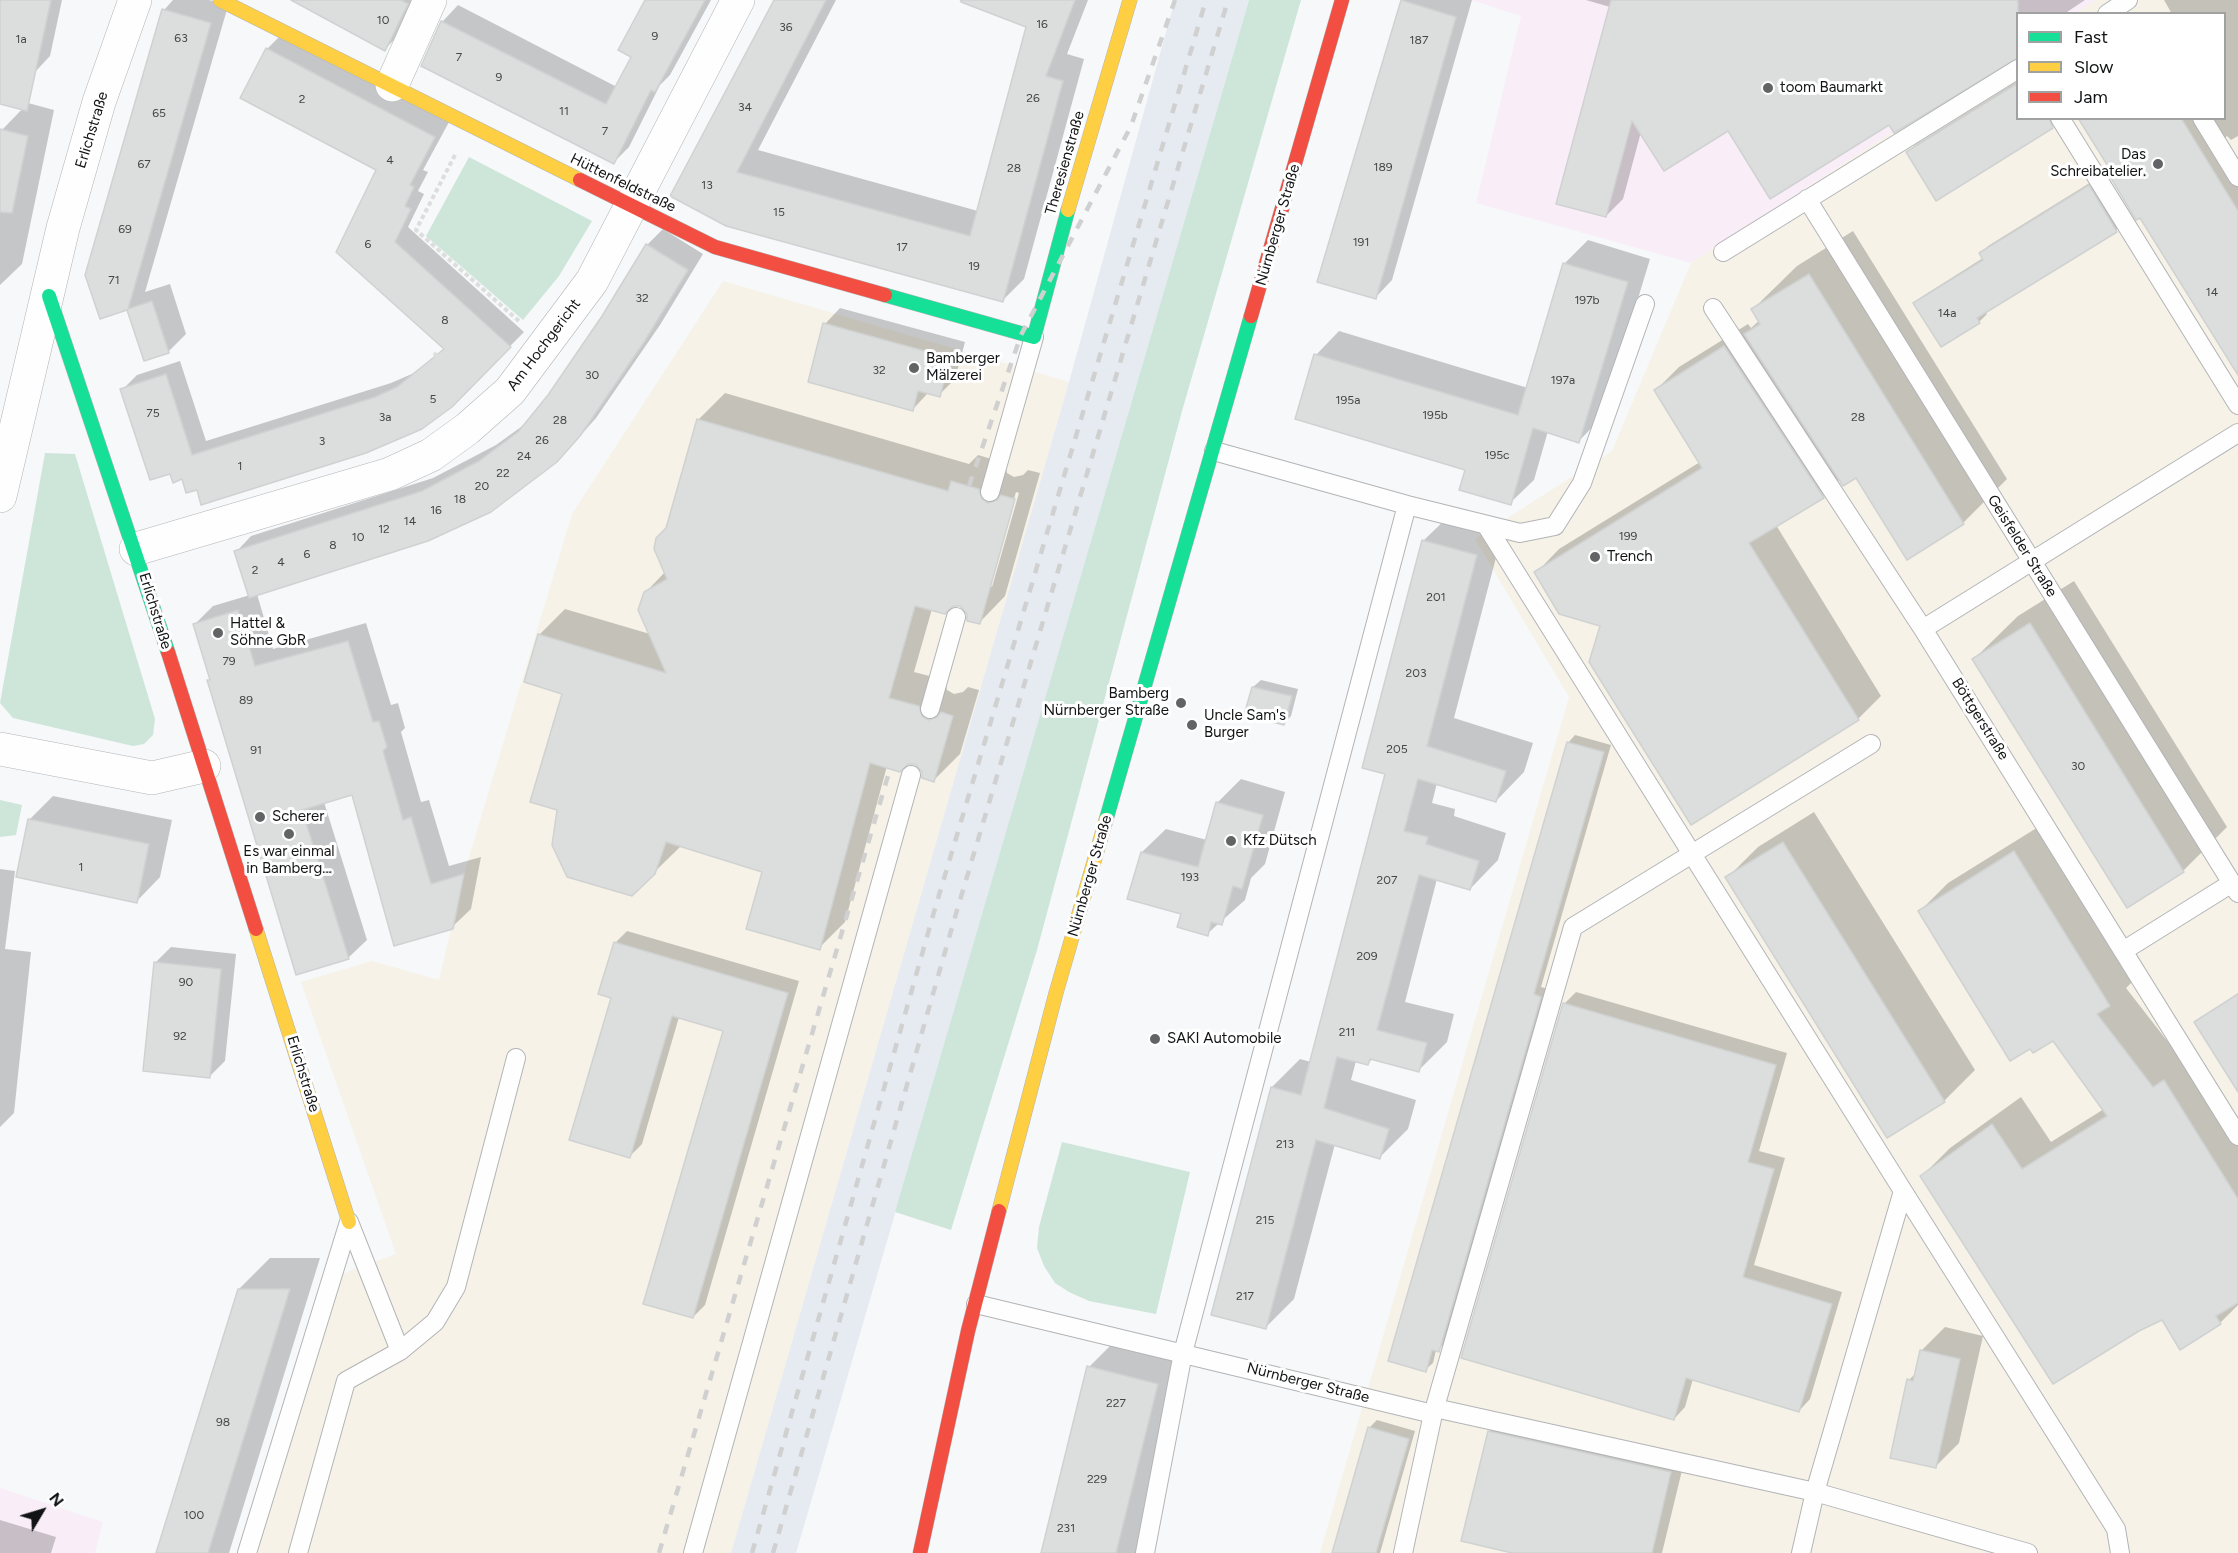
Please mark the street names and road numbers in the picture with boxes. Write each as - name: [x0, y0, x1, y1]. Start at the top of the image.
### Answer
- street label: Erlichstraße: [72, 89, 112, 171]
- street label: Theresienstraße: [1042, 109, 1088, 217]
- street label: Hüttenfeldstraße: [567, 150, 679, 216]
- street label: Nürnberger Straße: [1252, 162, 1304, 288]
- street label: Am Hochgericht: [503, 295, 585, 395]
- street label: Geisfelder Straße: [1983, 492, 2061, 600]
- street label: Erlichstraße: [135, 570, 175, 652]
- street label: Böttgerstraße: [1948, 675, 2012, 763]
- street label: Nürnberger Straße: [1064, 813, 1116, 939]
- street label: Erlichstraße: [283, 1033, 323, 1115]
- street label: Nürnberger Straße: [1245, 1359, 1371, 1407]

